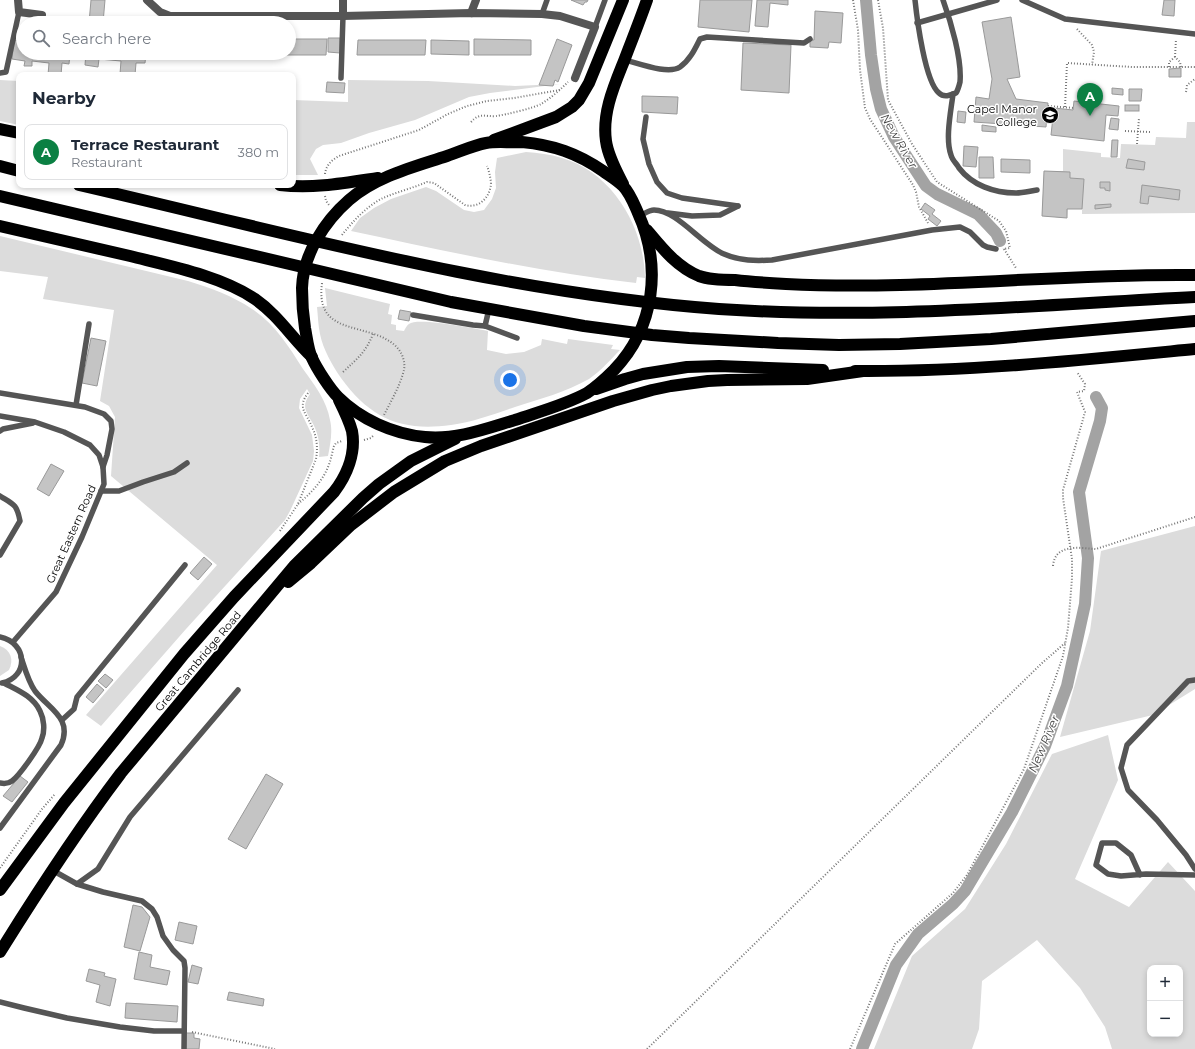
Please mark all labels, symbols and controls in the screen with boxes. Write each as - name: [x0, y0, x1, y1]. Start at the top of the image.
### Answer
- search box: [16, 16, 296, 60]
- icon: search: [30, 27, 52, 49]
- text: Search here: [62, 29, 151, 48]
- pin: A: [1077, 83, 1103, 116]
- text: Nearby: [32, 88, 96, 108]
- place label: Capel Manor College: [967, 102, 1037, 129]
- school or university icon: Capel Manor College: [1040, 105, 1060, 125]
- water label: New River: [878, 111, 921, 171]
- text: Terrace Restaurant: [71, 135, 219, 154]
- text: A: [41, 144, 51, 160]
- text: 380 m: [238, 144, 279, 160]
- text: Restaurant: [71, 154, 142, 170]
- your location: [500, 370, 520, 390]
- street label: Great Eastern Road: [43, 482, 99, 586]
- street label: Great Cambridge Road: [152, 608, 244, 714]
- water label: New River: [1025, 713, 1062, 775]
- map controls: [1147, 965, 1183, 1037]
- button: +: [1147, 965, 1183, 1001]
- button: −: [1147, 1001, 1183, 1037]

